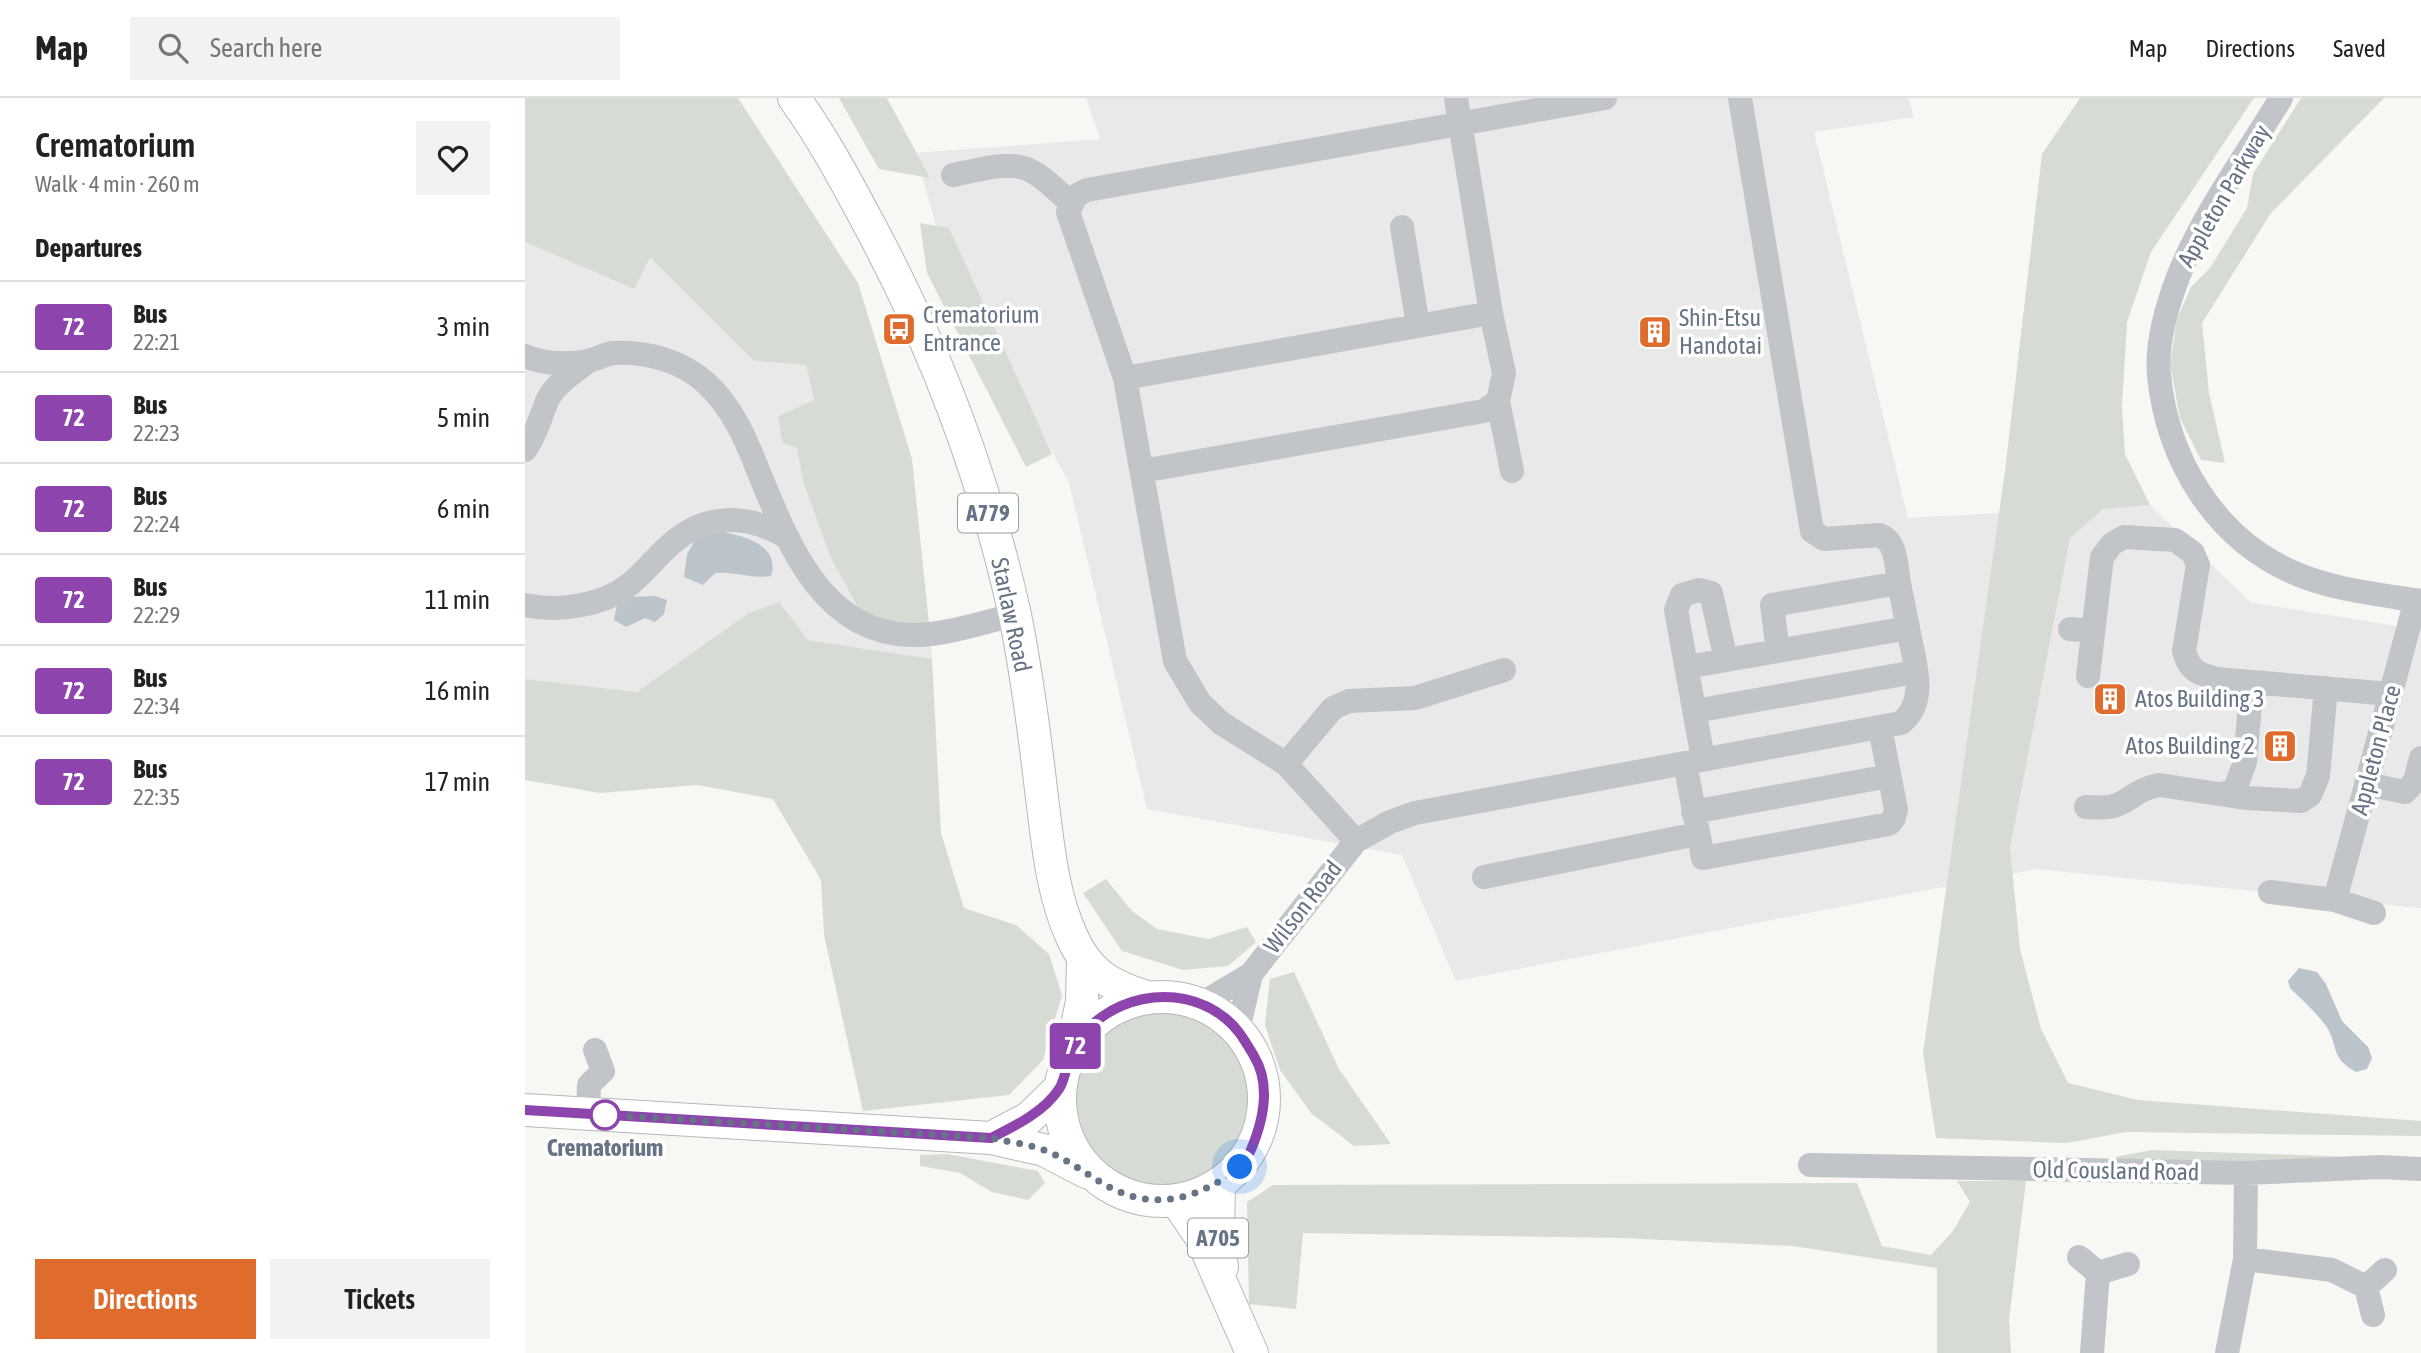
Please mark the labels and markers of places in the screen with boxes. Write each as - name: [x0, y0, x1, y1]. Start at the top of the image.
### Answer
- place label: Crematorium Entrance: [923, 301, 1040, 356]
- place label: Shin-Etsu Handotai: [1679, 304, 1762, 359]
- bus stop icon: Crematorium Entrance: [880, 310, 918, 348]
- building icon: Shin-Etsu Handotai: [1636, 313, 1674, 351]
- building icon: Atos Building 3: [2091, 680, 2129, 718]
- place label: Atos Building 3: [2135, 685, 2265, 712]
- building icon: Atos Building 2: [2261, 727, 2299, 765]
- place label: Atos Building 2: [2125, 732, 2255, 759]
- marker: Crematorium: [590, 1100, 620, 1130]
- place label: Crematorium: [547, 1134, 663, 1161]

